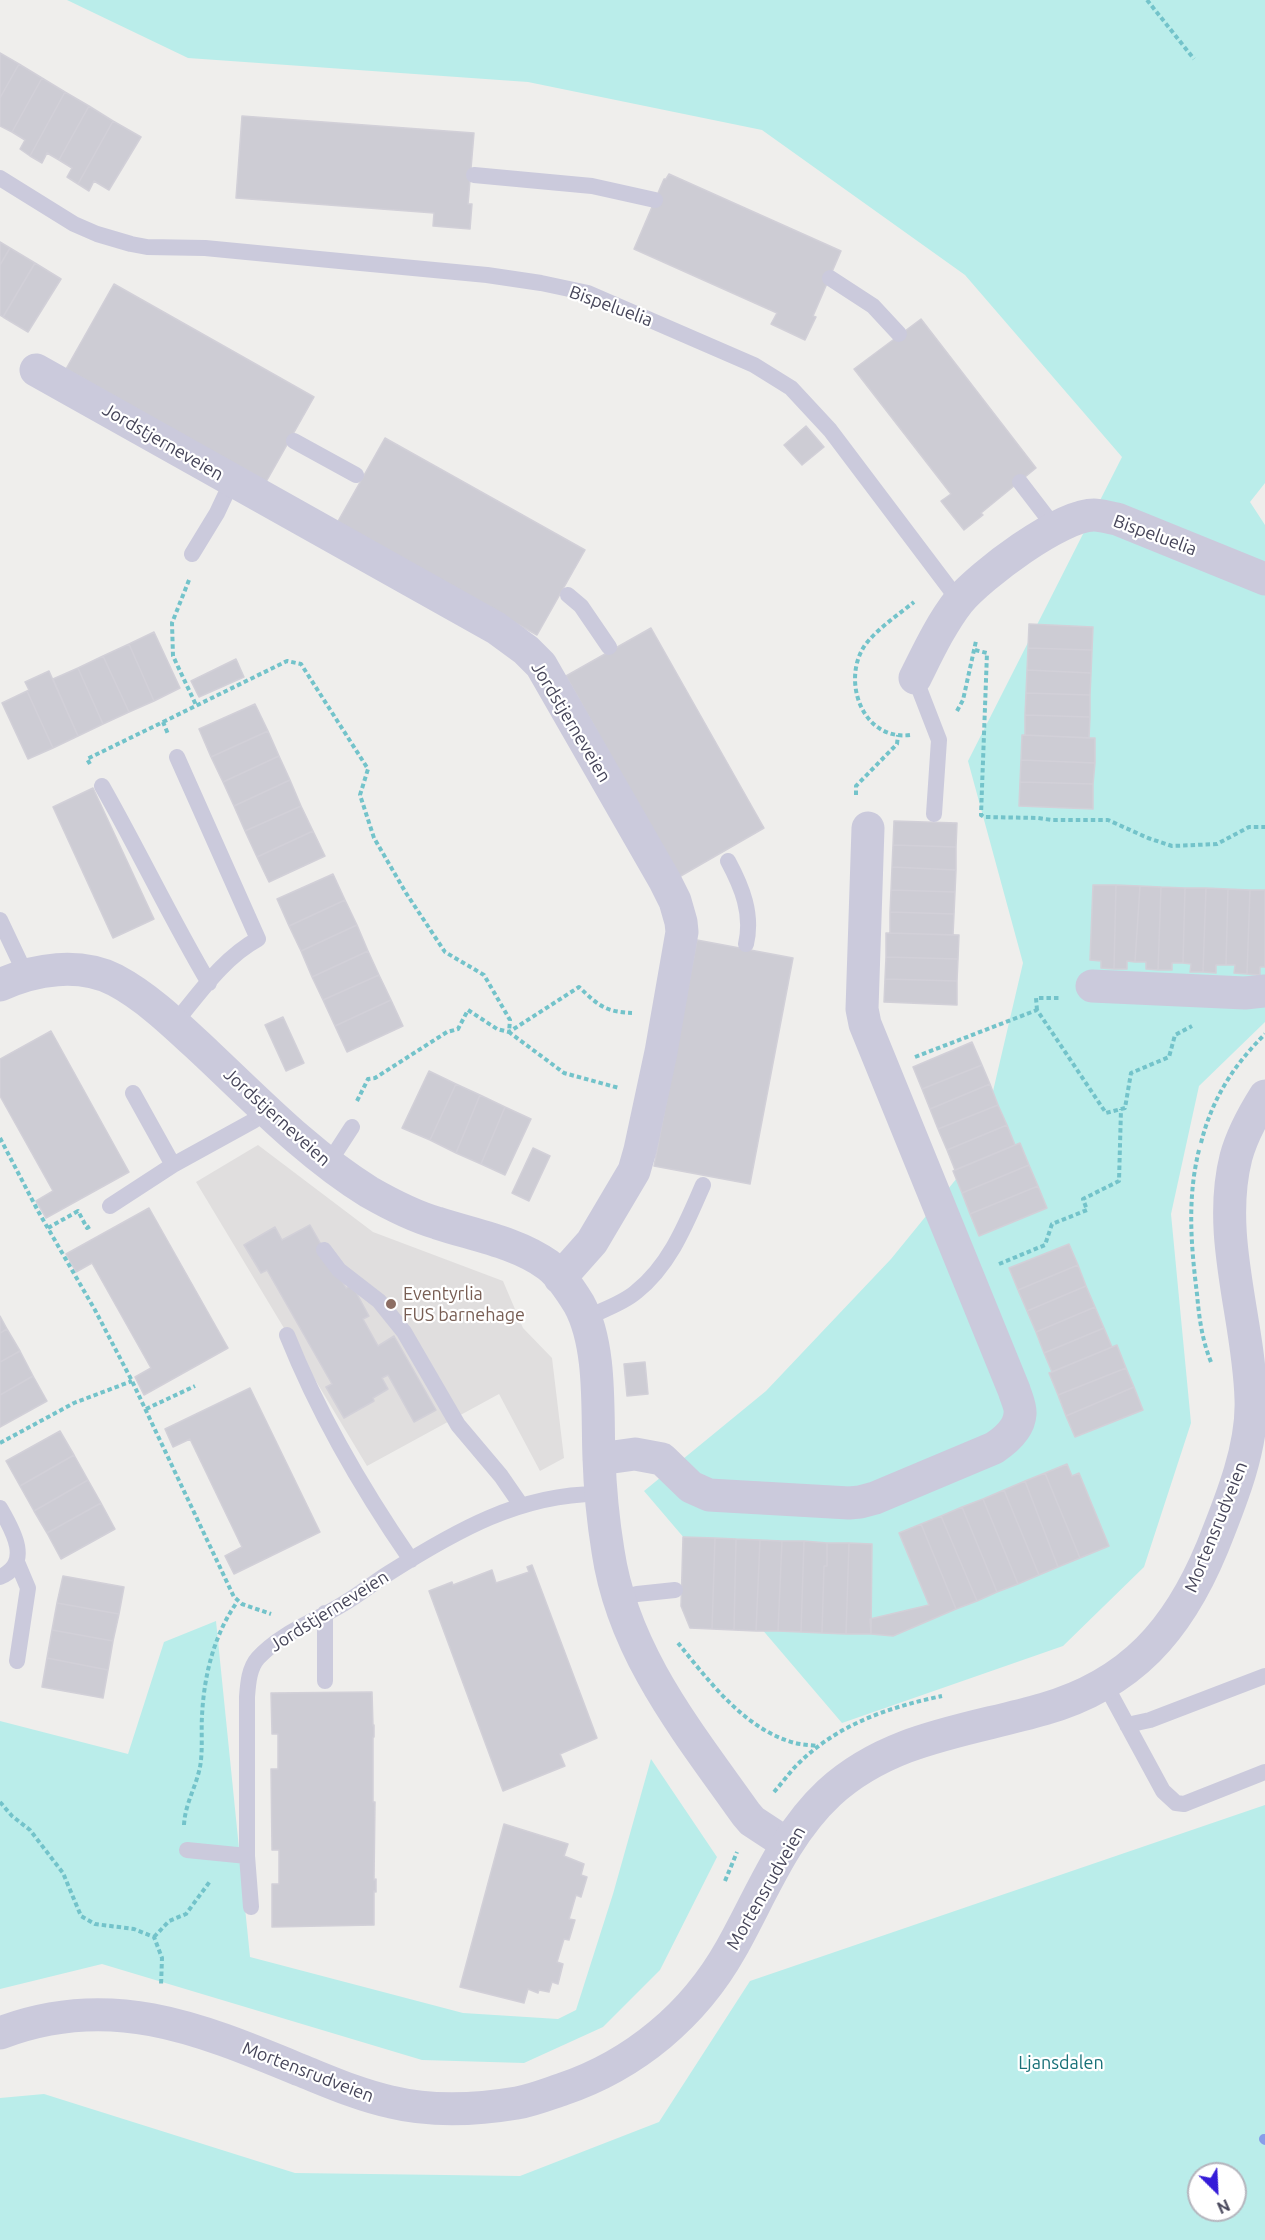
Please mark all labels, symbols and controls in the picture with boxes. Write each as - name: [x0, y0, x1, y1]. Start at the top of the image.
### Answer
- street label: Bispeluelia: [566, 281, 656, 331]
- street label: Jordstjerneveien: [99, 399, 227, 485]
- street label: Bispeluelia: [1110, 510, 1200, 560]
- street label: Jordstjerneveien: [527, 658, 615, 786]
- street label: Jordstjerneveien: [219, 1063, 335, 1171]
- place label: Eventyrlia FUS barnehage: [403, 1283, 525, 1326]
- marker: Eventyrlia FUS barnehage: [384, 1297, 398, 1311]
- street label: Mortensrudveien: [1180, 1459, 1252, 1595]
- street label: Jordstjerneveien: [266, 1566, 392, 1656]
- street label: Mortensrudveien: [722, 1822, 810, 1954]
- street label: Mortensrudveien: [239, 2037, 377, 2107]
- park label: Ljansdalen: [1018, 2052, 1104, 2074]
- north arrow: [1187, 2162, 1247, 2222]
- text: N: [1214, 2196, 1233, 2217]

